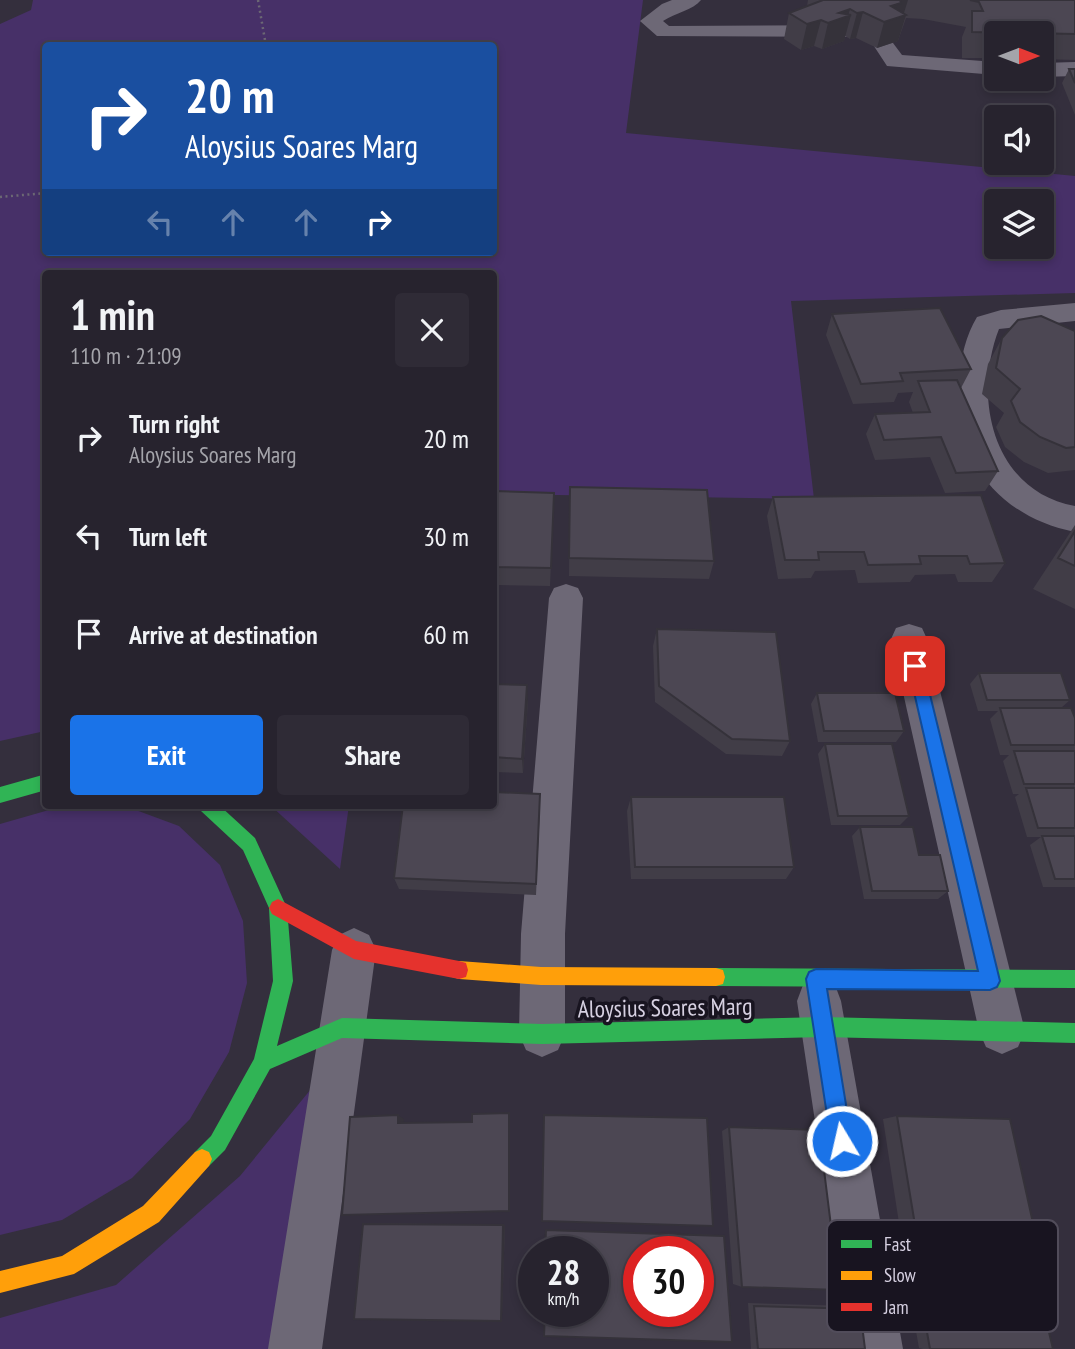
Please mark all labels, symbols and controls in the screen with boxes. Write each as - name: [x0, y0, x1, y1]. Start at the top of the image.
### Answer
- north arrow: [984, 21, 1054, 91]
- map controls: [984, 21, 1054, 259]
- text: 20 m: [185, 63, 274, 127]
- icon: right: [70, 70, 161, 161]
- button: sound: [984, 105, 1054, 175]
- text: Aloysius Soares Marg: [185, 125, 418, 167]
- button: layers: [984, 189, 1054, 259]
- icon: left: [141, 203, 179, 241]
- icon: ahead: [214, 203, 252, 241]
- icon: ahead: [287, 203, 325, 241]
- icon: right: [360, 203, 398, 241]
- text: 1 min: [70, 287, 155, 342]
- button: close: [395, 293, 469, 367]
- text: 110 m · 21:09: [70, 341, 182, 370]
- text: Turn right: [129, 407, 220, 440]
- icon: right: [70, 419, 108, 457]
- text: 20 m: [423, 422, 469, 455]
- text: Aloysius Soares Marg: [129, 440, 297, 469]
- icon: left: [70, 517, 108, 555]
- text: Turn left: [129, 520, 207, 553]
- text: 30 m: [423, 520, 469, 553]
- icon: arrive: [70, 615, 108, 653]
- text: Arrive at destination: [129, 618, 318, 651]
- text: 60 m: [423, 618, 469, 651]
- pin: [885, 636, 945, 696]
- icon: arrive: [896, 647, 934, 685]
- button: Exit: [70, 715, 263, 795]
- button: Share: [277, 715, 469, 795]
- street label: Aloysius Soares Marg: [577, 990, 753, 1025]
- position arrow: [805, 1104, 879, 1178]
- legend: [827, 1220, 1058, 1332]
- text: Fast: [884, 1232, 912, 1256]
- speed limit sign: 30: [623, 1236, 714, 1327]
- text: 28: [547, 1249, 580, 1295]
- text: Slow: [884, 1263, 917, 1287]
- text: km/h: [548, 1287, 579, 1310]
- text: Jam: [883, 1295, 909, 1319]

